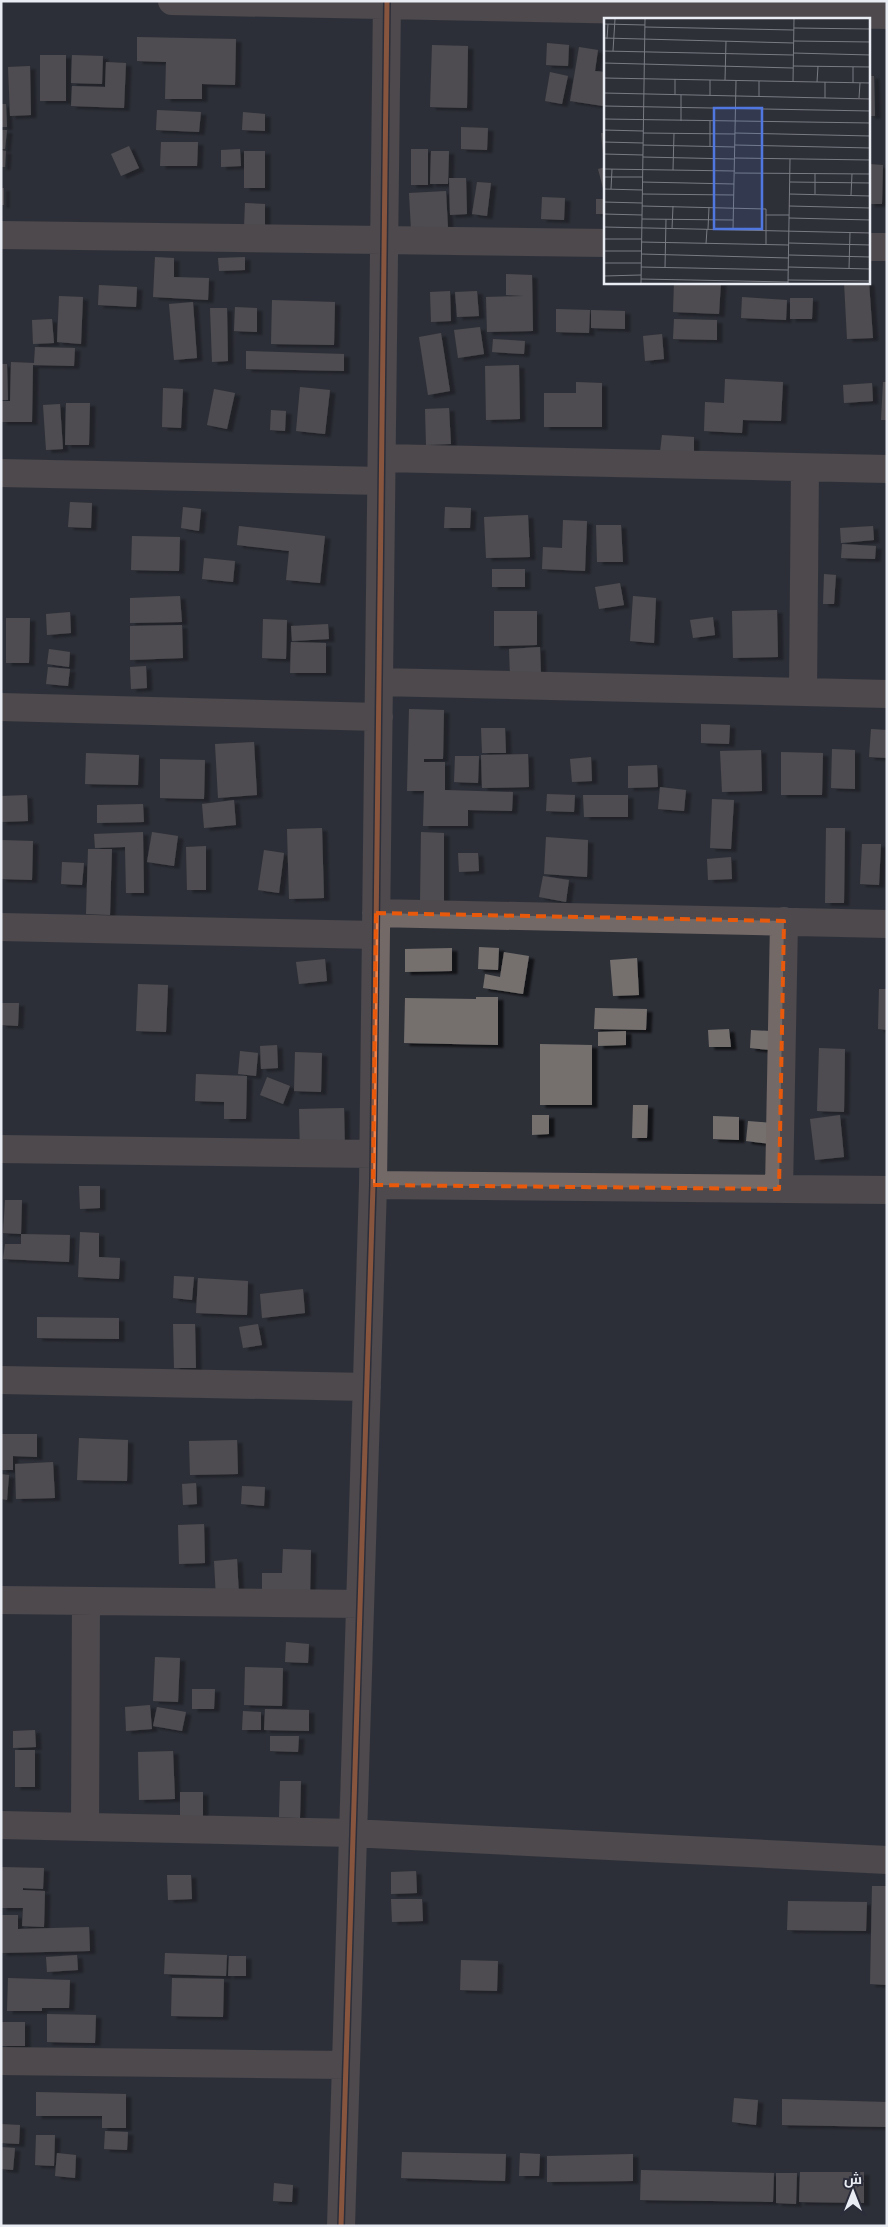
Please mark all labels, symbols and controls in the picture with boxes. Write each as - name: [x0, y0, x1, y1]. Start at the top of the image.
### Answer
- inset map: [604, 18, 870, 284]
- north arrow: [828, 2167, 878, 2217]
- text: ش: [844, 2170, 862, 2188]

